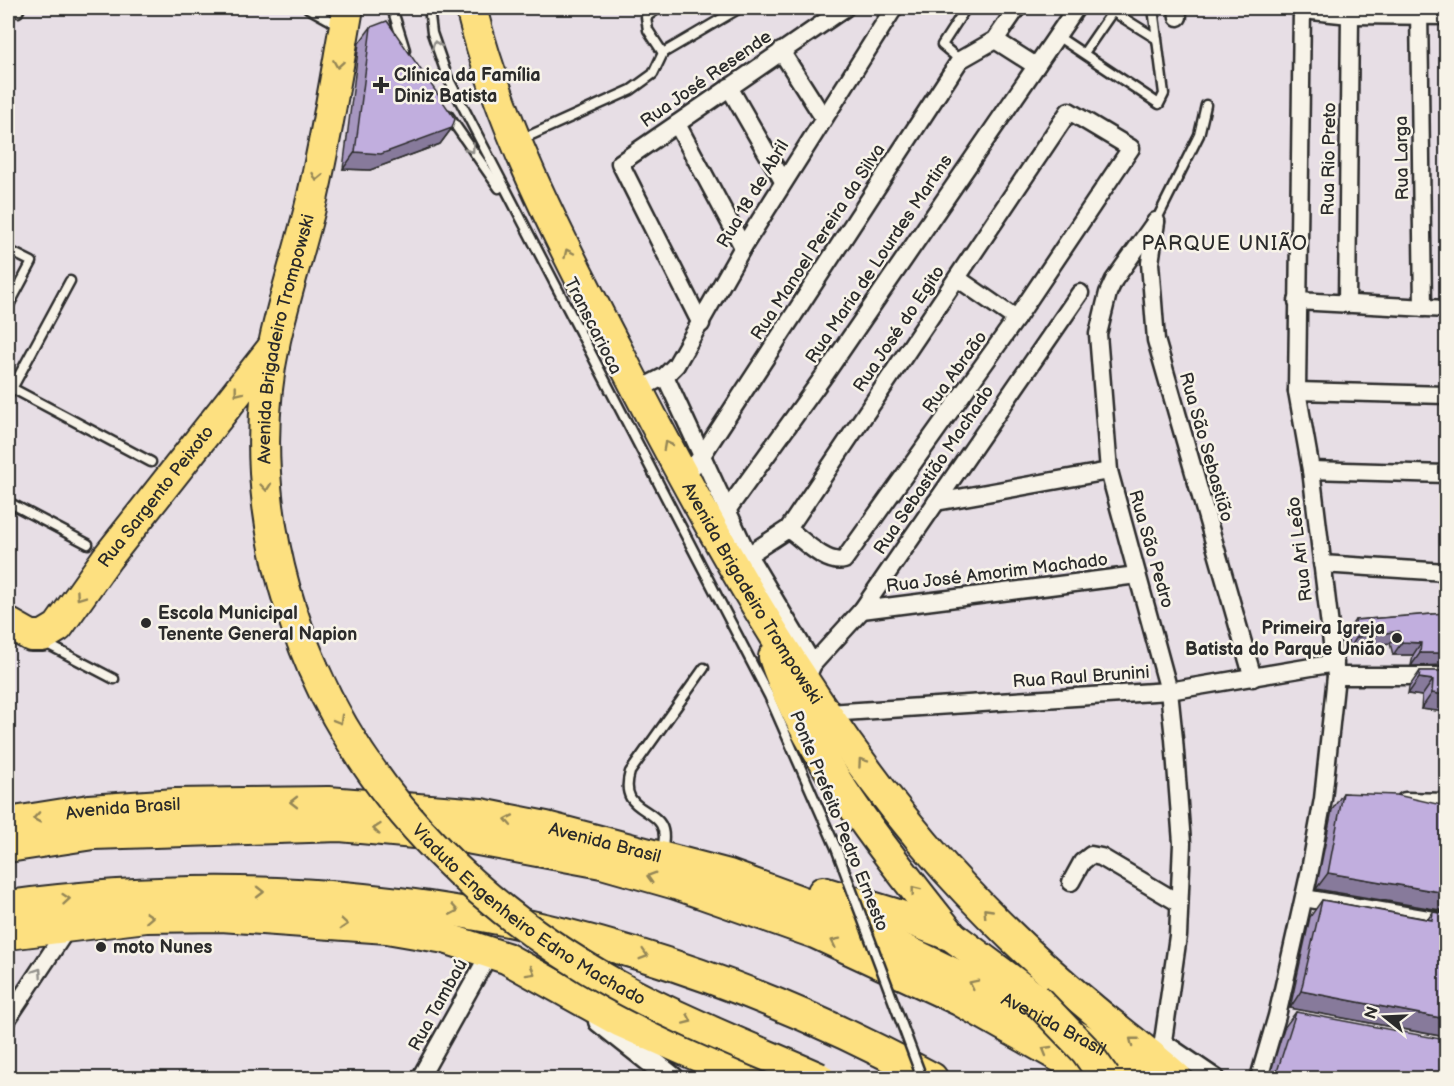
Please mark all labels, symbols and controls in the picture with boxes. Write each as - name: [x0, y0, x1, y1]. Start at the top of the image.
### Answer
- street label: Rua José Resende: [636, 26, 776, 132]
- one-way arrow: [430, 40, 443, 51]
- one-way arrow: [333, 59, 345, 68]
- place label: Clínica da Família Diniz Batista: [394, 65, 541, 107]
- marker: Clínica da Família Diniz Batista: [372, 76, 390, 94]
- street label: Rua Rio Preto: [1318, 102, 1340, 216]
- street label: Rua Larga: [1391, 116, 1413, 200]
- street label: Rua 18 de Abril: [713, 136, 793, 252]
- street label: Rua Manoel Pereira da Silva: [747, 140, 889, 344]
- one-way arrow: [464, 142, 475, 153]
- street label: Rua Maria de Lourdes Martins: [801, 151, 957, 367]
- one-way arrow: [311, 172, 324, 182]
- street label: Avenida Brigadeiro Trompowski: [254, 212, 319, 465]
- district label: PARQUE UNIÃO: [1141, 232, 1309, 256]
- one-way arrow: [563, 249, 575, 260]
- street label: Rua José do Egito: [849, 262, 949, 396]
- street label: Transcarioca: [560, 274, 626, 378]
- street label: Rua Abraão: [918, 327, 992, 417]
- street label: Rua São Sebastião: [1175, 370, 1237, 524]
- street label: Rua Sebastião Machado: [870, 381, 998, 559]
- one-way arrow: [234, 385, 245, 396]
- street label: Rua Sargento Peixoto: [93, 421, 218, 571]
- one-way arrow: [663, 441, 674, 452]
- street label: Avenida Brigadeiro Trompowski: [678, 479, 827, 708]
- one-way arrow: [259, 483, 272, 492]
- street label: Rua São Pedro: [1124, 488, 1178, 610]
- street label: Rua Ari Leão: [1283, 495, 1317, 603]
- street label: Rua José Amorim Machado: [885, 549, 1109, 597]
- one-way arrow: [76, 589, 87, 600]
- place label: Escola Municipal Tenente General Napion: [158, 603, 357, 645]
- marker: Escola Municipal Tenente General Napion: [139, 616, 153, 630]
- place label: Primeira Igreja Batista do Parque União: [1185, 618, 1385, 660]
- marker: Primeira Igreja Batista do Parque União: [1390, 631, 1404, 645]
- street label: Rua Raul Brunini: [1012, 662, 1150, 692]
- street label: Ponte Prefeito Pedro Ernesto: [785, 708, 893, 934]
- one-way arrow: [331, 714, 343, 724]
- one-way arrow: [858, 758, 869, 769]
- street label: Avenida Brasil: [64, 793, 181, 824]
- one-way arrow: [290, 796, 299, 808]
- one-way arrow: [32, 812, 42, 824]
- one-way arrow: [504, 814, 514, 827]
- street label: Avenida Brasil: [547, 818, 663, 867]
- street label: Viaduto Engenheiro Edno Machado: [408, 819, 649, 1009]
- one-way arrow: [372, 823, 381, 836]
- one-way arrow: [646, 872, 657, 884]
- one-way arrow: [256, 886, 265, 898]
- one-way arrow: [912, 886, 923, 897]
- one-way arrow: [61, 893, 70, 906]
- one-way arrow: [449, 903, 459, 916]
- one-way arrow: [983, 908, 994, 918]
- one-way arrow: [144, 911, 153, 924]
- one-way arrow: [339, 917, 348, 930]
- place label: moto Nunes: [113, 937, 212, 958]
- one-way arrow: [830, 938, 841, 949]
- marker: moto Nunes: [94, 940, 108, 954]
- one-way arrow: [638, 948, 649, 961]
- street label: Rua Tambaú: [404, 955, 472, 1055]
- one-way arrow: [525, 965, 535, 976]
- one-way arrow: [31, 968, 43, 978]
- one-way arrow: [969, 979, 980, 991]
- north arrow: [1355, 987, 1415, 1047]
- street label: Avenida Brasil: [998, 988, 1110, 1060]
- text: N: [1361, 1004, 1383, 1021]
- one-way arrow: [681, 1012, 692, 1024]
- one-way arrow: [1128, 1037, 1139, 1048]
- one-way arrow: [1042, 1045, 1052, 1057]

